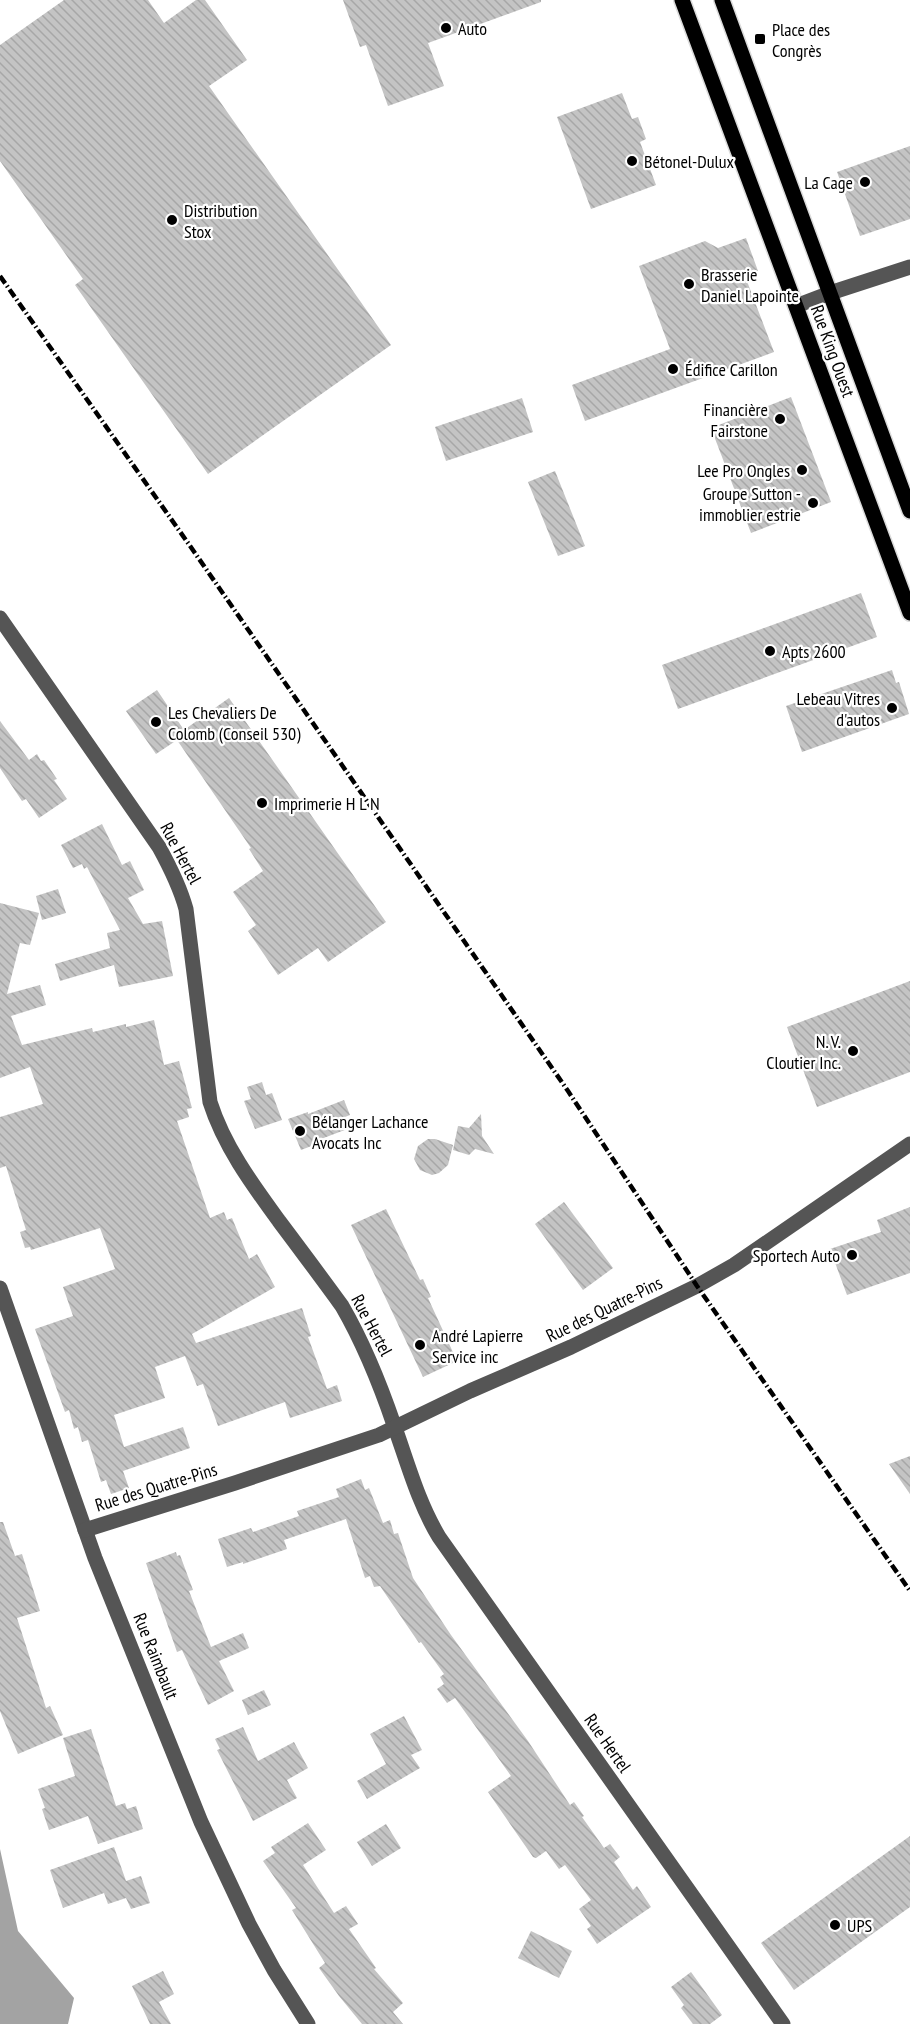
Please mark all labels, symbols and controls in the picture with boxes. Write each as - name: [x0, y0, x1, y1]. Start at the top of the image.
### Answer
- place label: Auto: [458, 17, 487, 40]
- place label: Place des Congrès: [772, 18, 830, 62]
- marker: Auto: [439, 21, 453, 35]
- marker: Place des Congrès: [753, 32, 767, 46]
- place label: Bétonel-Dulux: [644, 150, 735, 173]
- marker: Bétonel-Dulux: [625, 154, 639, 168]
- place label: La Cage: [804, 171, 853, 194]
- marker: La Cage: [858, 175, 872, 189]
- place label: Distribution Stox: [184, 199, 257, 243]
- marker: Distribution Stox: [165, 213, 179, 227]
- place label: Brasserie Daniel Lapointe: [701, 263, 799, 307]
- marker: Brasserie Daniel Lapointe: [682, 277, 696, 291]
- street label: Rue King Ouest: [806, 302, 860, 400]
- place label: Édifice Carillon: [685, 358, 778, 381]
- marker: Édifice Carillon: [666, 362, 680, 376]
- place label: Financière Fairstone: [704, 398, 768, 442]
- marker: Financière Fairstone: [773, 412, 787, 426]
- place label: Lee Pro Ongles: [697, 459, 790, 482]
- marker: Lee Pro Ongles: [795, 463, 809, 477]
- place label: Groupe Sutton - immoblier estrie: [699, 482, 801, 526]
- marker: Groupe Sutton - immoblier estrie: [806, 496, 820, 510]
- place label: Apts 2600: [782, 640, 846, 663]
- marker: Apts 2600: [763, 644, 777, 658]
- place label: Lebeau Vitres d'autos: [797, 687, 880, 731]
- place label: Les Chevaliers De Colomb (Conseil 530): [168, 701, 301, 745]
- marker: Lebeau Vitres d'autos: [885, 701, 899, 715]
- marker: Les Chevaliers De Colomb (Conseil 530): [149, 715, 163, 729]
- place label: Imprimerie H L N: [274, 792, 380, 815]
- marker: Imprimerie H L N: [255, 796, 269, 810]
- street label: Rue Hertel: [155, 818, 207, 888]
- place label: N. V. Cloutier Inc.: [766, 1030, 841, 1074]
- marker: N. V. Cloutier Inc.: [846, 1044, 860, 1058]
- place label: Bélanger Lachance Avocats Inc: [312, 1110, 429, 1154]
- marker: Bélanger Lachance Avocats Inc: [293, 1124, 307, 1138]
- place label: Sportech Auto: [753, 1244, 840, 1267]
- marker: Sportech Auto: [845, 1248, 859, 1262]
- street label: Rue des Quatre-Pins: [542, 1271, 666, 1347]
- street label: Rue Hertel: [346, 1290, 398, 1360]
- place label: André Lapierre Service inc: [432, 1324, 523, 1368]
- marker: André Lapierre Service inc: [413, 1338, 427, 1352]
- street label: Rue des Quatre-Pins: [92, 1458, 220, 1516]
- street label: Rue Raimbault: [128, 1609, 184, 1703]
- street label: Rue Hertel: [579, 1709, 637, 1778]
- place label: UPS: [847, 1914, 872, 1937]
- marker: UPS: [828, 1918, 842, 1932]

